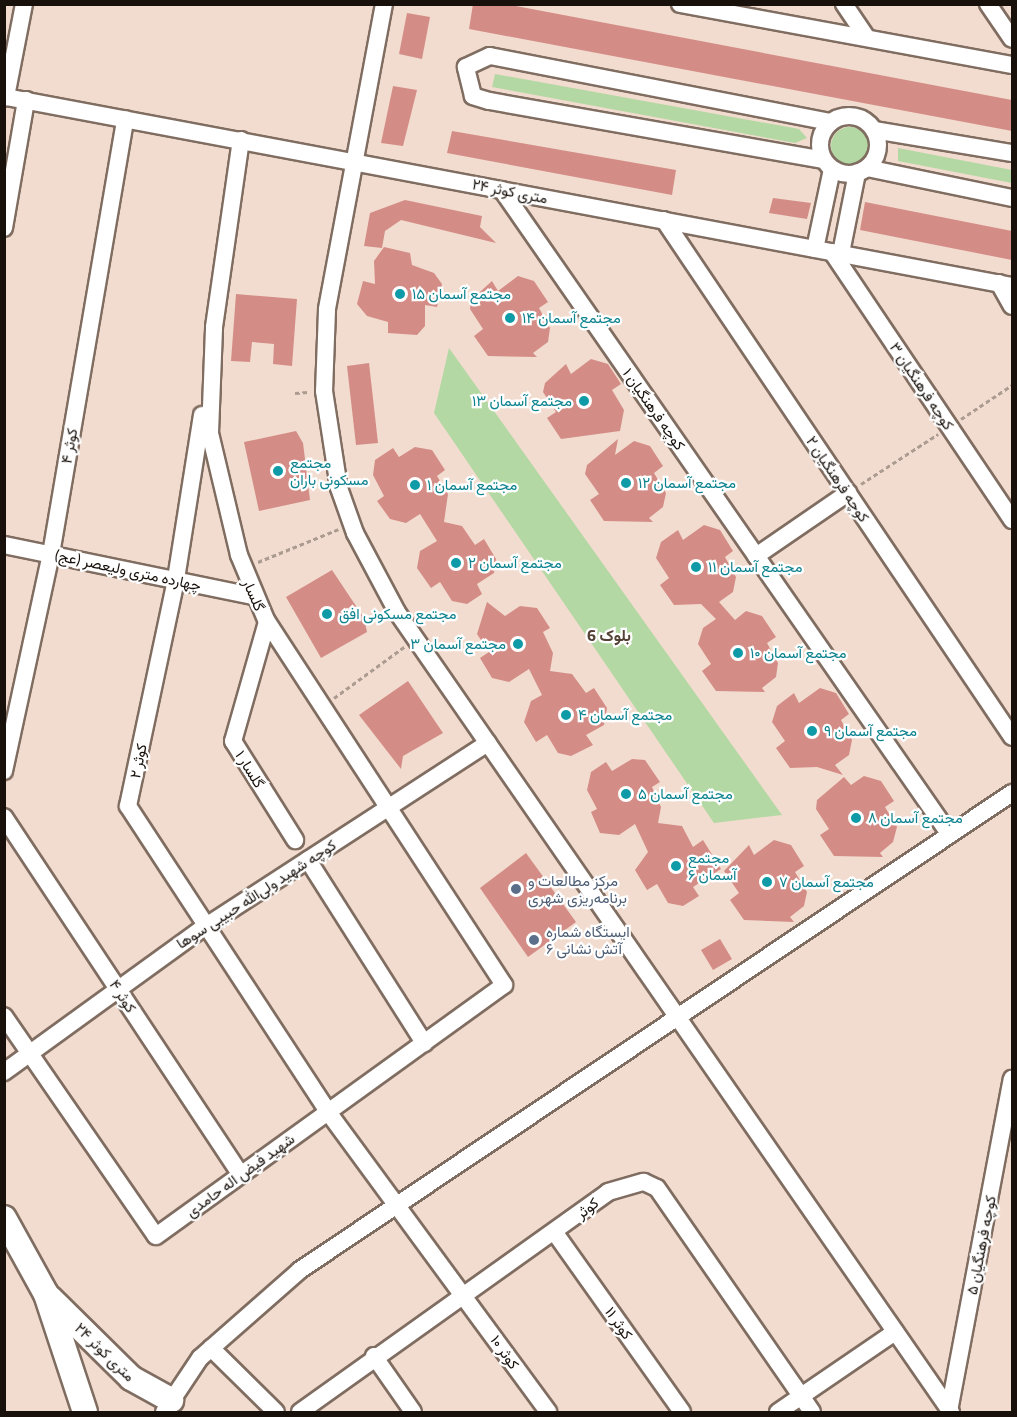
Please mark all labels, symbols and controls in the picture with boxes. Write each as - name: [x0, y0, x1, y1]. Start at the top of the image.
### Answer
- street label: ۲۴ متری کوثر: [471, 175, 549, 207]
- place label: مجتمع آسمان ۱۵: [412, 285, 511, 303]
- marker: مجتمع آسمان ۱۵: [393, 287, 407, 301]
- place label: مجتمع آسمان ۱۴: [522, 309, 621, 327]
- marker: مجتمع آسمان ۱۴: [503, 311, 517, 325]
- street label: کوچه فرهنگیان ۳: [886, 339, 958, 433]
- street label: کوچه فرهنگیان ۱: [619, 364, 689, 454]
- place label: مجتمع آسمان ۱۳: [472, 392, 572, 410]
- marker: مجتمع آسمان ۱۳: [577, 394, 591, 408]
- street label: کوثر ۴: [57, 427, 81, 465]
- street label: کوچه فرهنگیان ۲: [803, 433, 873, 525]
- place label: مجتمع مسکونی باران: [290, 453, 368, 488]
- marker: مجتمع مسکونی باران: [271, 464, 285, 478]
- place label: مجتمع آسمان ۱۲: [638, 474, 736, 492]
- place label: مجتمع آسمان ۱: [427, 476, 517, 494]
- marker: مجتمع آسمان ۱۲: [619, 476, 633, 490]
- marker: مجتمع آسمان ۱: [408, 478, 422, 492]
- street label: چهارده متری ولیعصر (عج): [53, 546, 203, 594]
- place label: مجتمع آسمان ۲: [468, 554, 562, 572]
- marker: مجتمع آسمان ۲: [449, 556, 463, 570]
- place label: مجتمع آسمان ۱۱: [708, 558, 802, 576]
- marker: مجتمع آسمان ۱۱: [689, 560, 703, 574]
- street label: گلسار: [239, 576, 269, 614]
- place label: مجتمع مسکونی افق: [339, 605, 456, 623]
- marker: مجتمع مسکونی افق: [320, 607, 334, 621]
- district label: بلوک 6: [587, 625, 631, 645]
- place label: مجتمع آسمان ۳: [410, 635, 506, 653]
- marker: مجتمع آسمان ۳: [511, 637, 525, 651]
- place label: مجتمع آسمان ۱۰: [750, 644, 846, 662]
- marker: مجتمع آسمان ۱۰: [731, 646, 745, 660]
- place label: مجتمع آسمان ۴: [578, 706, 672, 724]
- marker: مجتمع آسمان ۴: [559, 708, 573, 722]
- place label: مجتمع آسمان ۹: [824, 722, 917, 740]
- marker: مجتمع آسمان ۹: [805, 724, 819, 738]
- street label: کوثر ۲: [126, 742, 150, 780]
- street label: گلسار ۱: [232, 747, 268, 791]
- place label: مجتمع آسمان ۵: [638, 785, 733, 803]
- marker: مجتمع آسمان ۵: [619, 787, 633, 801]
- place label: مجتمع آسمان ۸: [868, 809, 963, 827]
- marker: مجتمع آسمان ۸: [849, 811, 863, 825]
- street label: کوچه شهید ولی‌الله حبیبی سوها: [173, 836, 339, 952]
- place label: مجتمع آسمان ۶: [688, 848, 737, 883]
- marker: مجتمع آسمان ۶: [669, 859, 683, 873]
- place label: مرکز مطالعات و برنامه‌ریزی شهری: [528, 871, 627, 906]
- place label: مجتمع آسمان ۷: [779, 873, 874, 891]
- marker: مجتمع آسمان ۷: [760, 875, 774, 889]
- marker: مرکز مطالعات و برنامه‌ریزی شهری: [509, 882, 523, 896]
- place label: ایستگاه شماره ۶ آتش نشانی: [546, 922, 630, 957]
- marker: ایستگاه شماره ۶ آتش نشانی: [527, 933, 541, 947]
- street label: کوثر ۴: [106, 976, 140, 1016]
- street label: شهید فیض اله حامدی: [182, 1129, 298, 1221]
- street label: کوثر: [572, 1194, 602, 1222]
- street label: کوچه فرهنگیان ۵: [963, 1194, 999, 1296]
- street label: کوثر ۱۱: [601, 1303, 637, 1343]
- street label: ۲۴ متری کوثر: [71, 1319, 139, 1385]
- street label: کوثر ۱۰: [487, 1331, 523, 1373]

